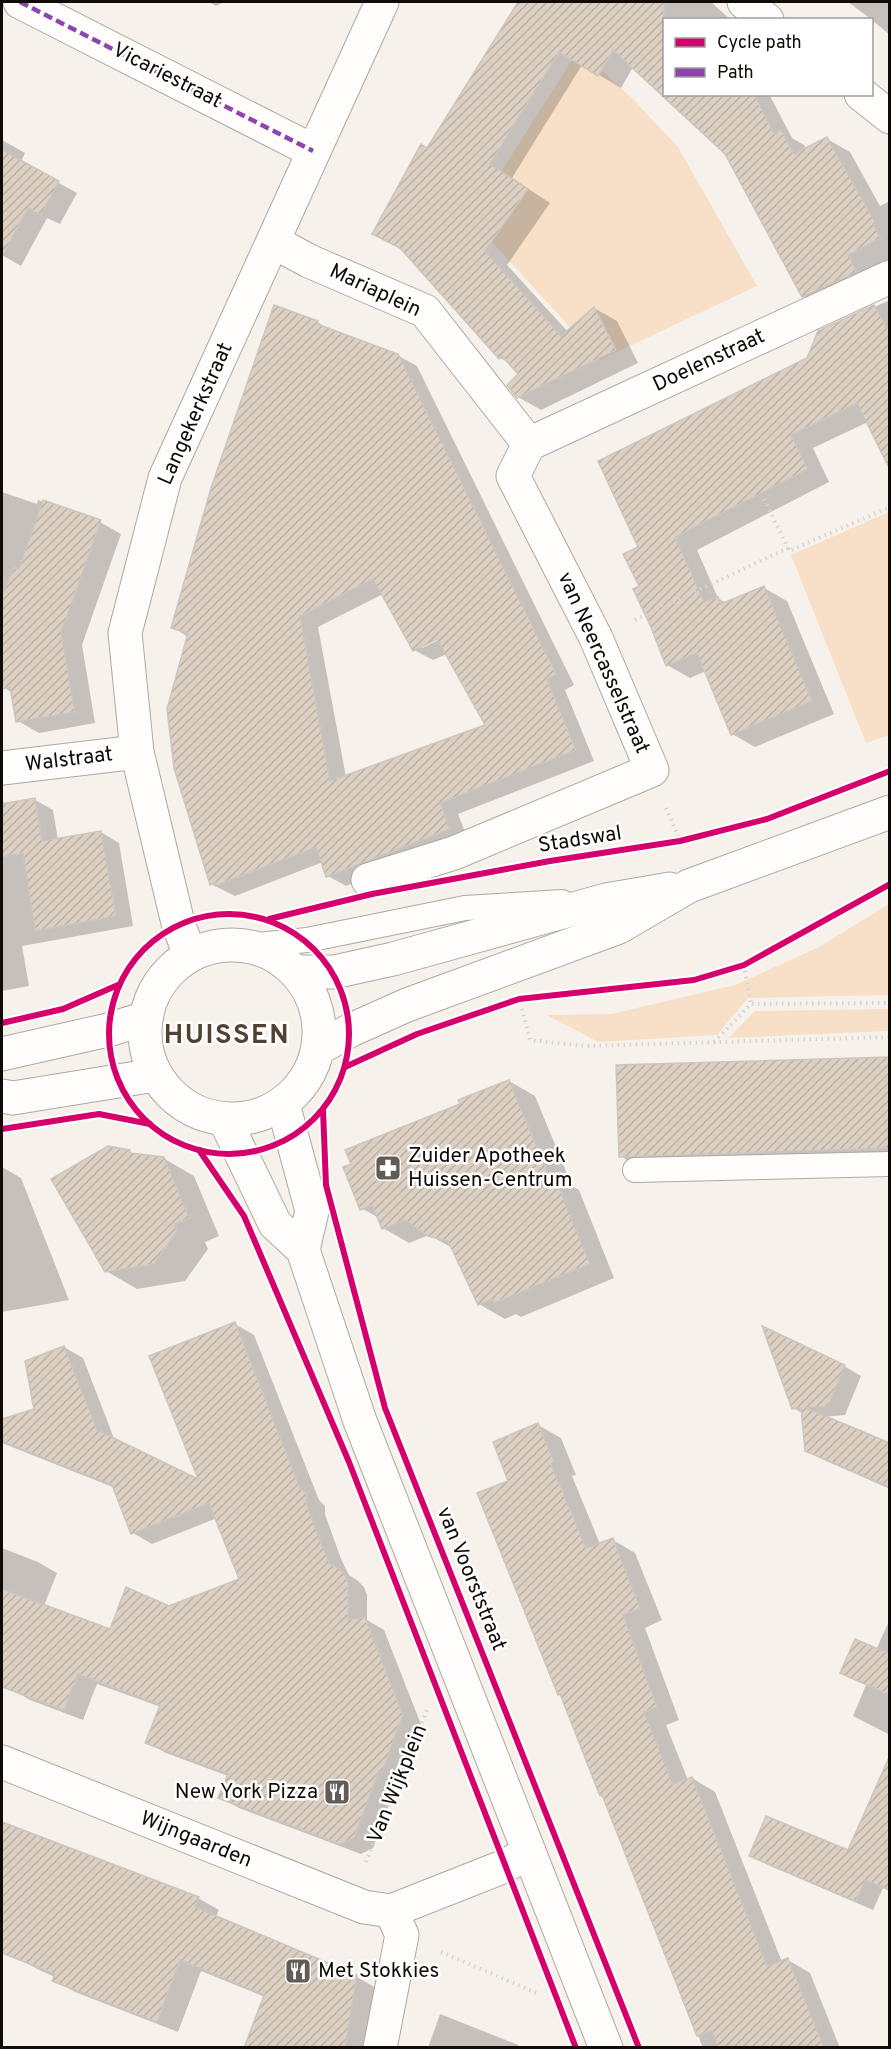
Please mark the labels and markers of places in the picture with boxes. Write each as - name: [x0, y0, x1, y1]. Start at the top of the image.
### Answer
- place label: Zuider Apotheek Huissen-Centrum: [408, 1143, 573, 1194]
- pharmacy icon: Zuider Apotheek Huissen-Centrum: [373, 1153, 403, 1183]
- restaurant icon: New York Pizza: [322, 1777, 352, 1807]
- place label: New York Pizza: [175, 1779, 318, 1806]
- restaurant icon: Met Stokkies: [283, 1956, 313, 1986]
- place label: Met Stokkies: [318, 1958, 439, 1985]

